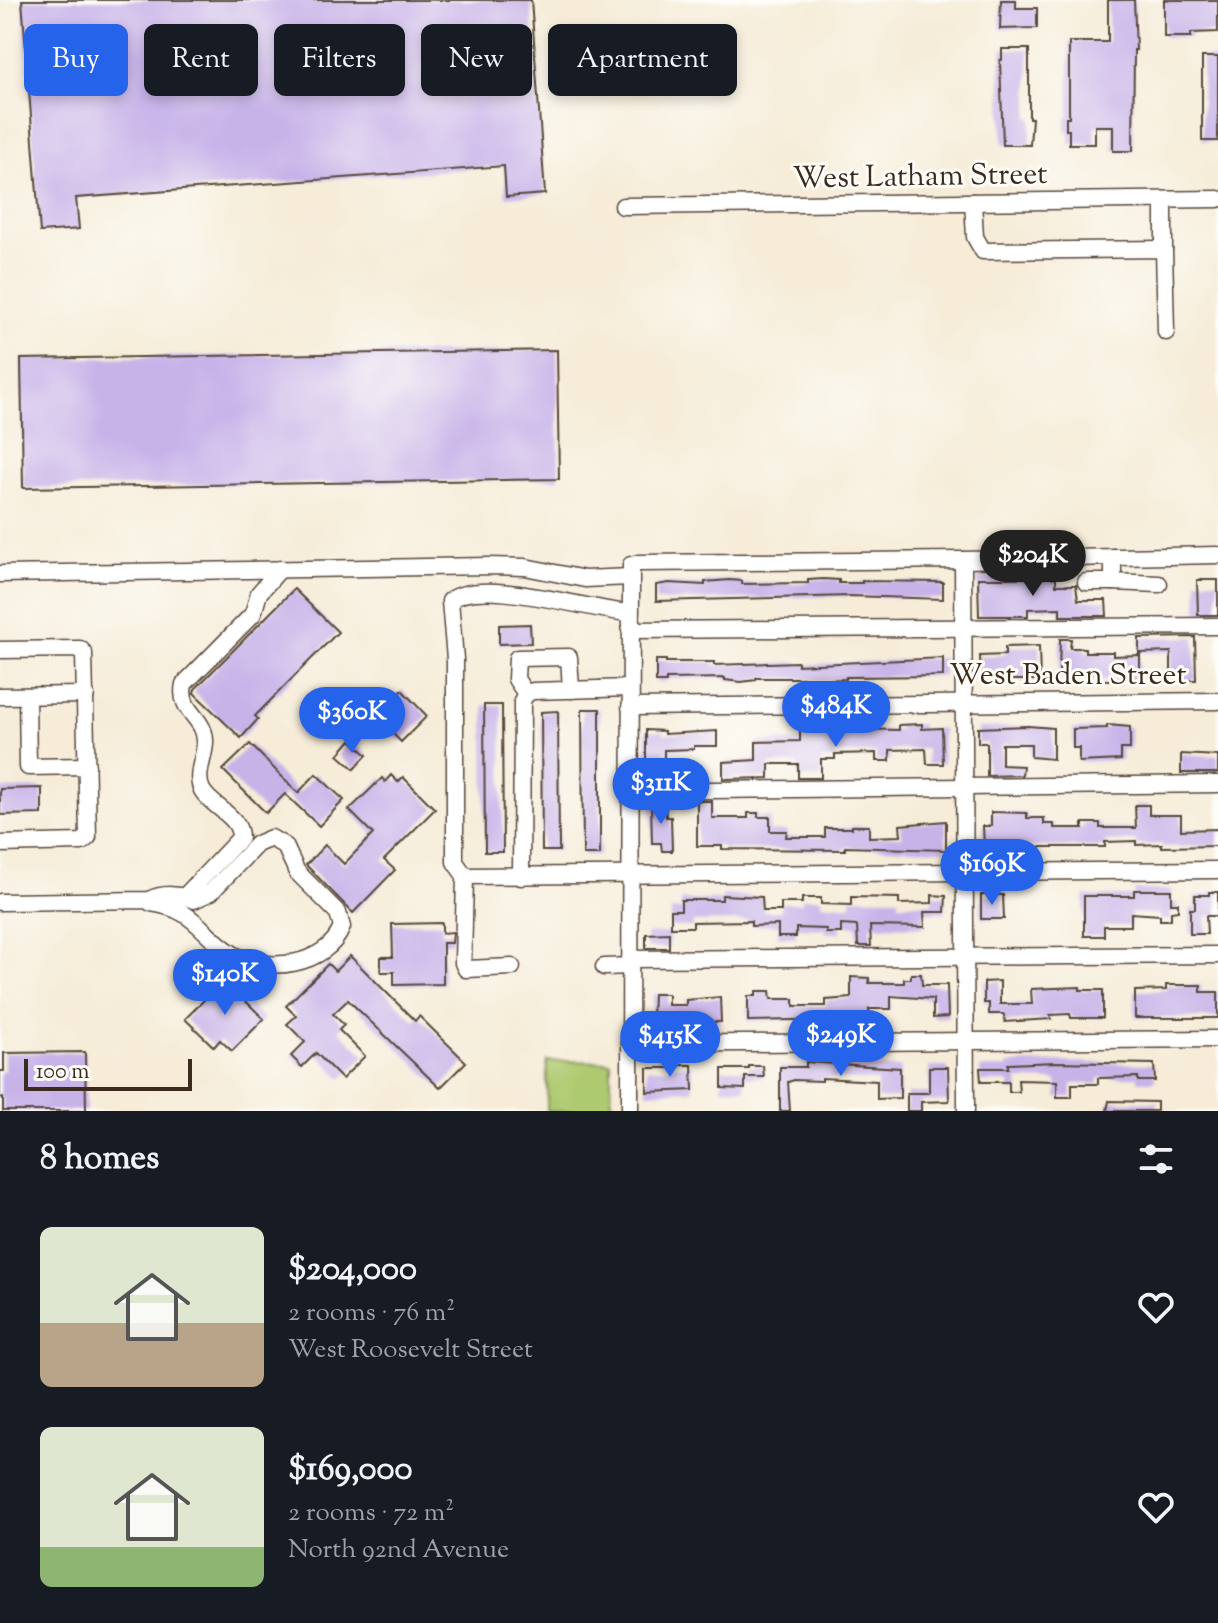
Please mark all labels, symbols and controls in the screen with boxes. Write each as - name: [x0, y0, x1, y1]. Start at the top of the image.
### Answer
- chip: Buy: [24, 24, 128, 96]
- chip: Rent: [144, 24, 258, 96]
- chip: Filters: [274, 24, 405, 96]
- chip: New: [421, 24, 532, 96]
- chip: Apartment: [548, 24, 737, 96]
- street label: West Latham Street: [792, 154, 1048, 201]
- pin: $204K: [977, 530, 1089, 598]
- text: $204K: [998, 537, 1068, 574]
- street label: West Baden Street: [949, 655, 1187, 698]
- pin: $484K: [780, 681, 892, 749]
- pin: $360K: [296, 687, 408, 755]
- text: $484K: [800, 688, 872, 725]
- text: $360K: [317, 694, 387, 731]
- pin: $311K: [605, 758, 717, 826]
- text: $311K: [631, 765, 691, 802]
- pin: $169K: [936, 839, 1048, 907]
- text: $169K: [958, 846, 1026, 883]
- pin: $140K: [169, 949, 281, 1017]
- text: $140K: [191, 956, 259, 993]
- pin: $249K: [785, 1010, 897, 1078]
- pin: $415K: [614, 1011, 726, 1079]
- text: $249K: [806, 1017, 876, 1054]
- text: $415K: [638, 1018, 702, 1055]
- scale bar: [24, 1055, 192, 1091]
- text: 100 m: [36, 1057, 89, 1089]
- text: 8 homes: [40, 1135, 159, 1184]
- icon: filters: [1134, 1137, 1178, 1181]
- text: $204,000: [288, 1246, 417, 1295]
- icon: home: [104, 1259, 200, 1355]
- icon: heart: [1134, 1285, 1178, 1329]
- text: 2 rooms · 76 m²: [288, 1295, 455, 1332]
- text: West Roosevelt Street: [288, 1332, 533, 1369]
- text: $169,000: [288, 1446, 413, 1495]
- icon: home: [104, 1459, 200, 1555]
- icon: heart: [1134, 1485, 1178, 1529]
- text: 2 rooms · 72 m²: [288, 1495, 454, 1532]
- text: North 92nd Avenue: [288, 1532, 509, 1569]

